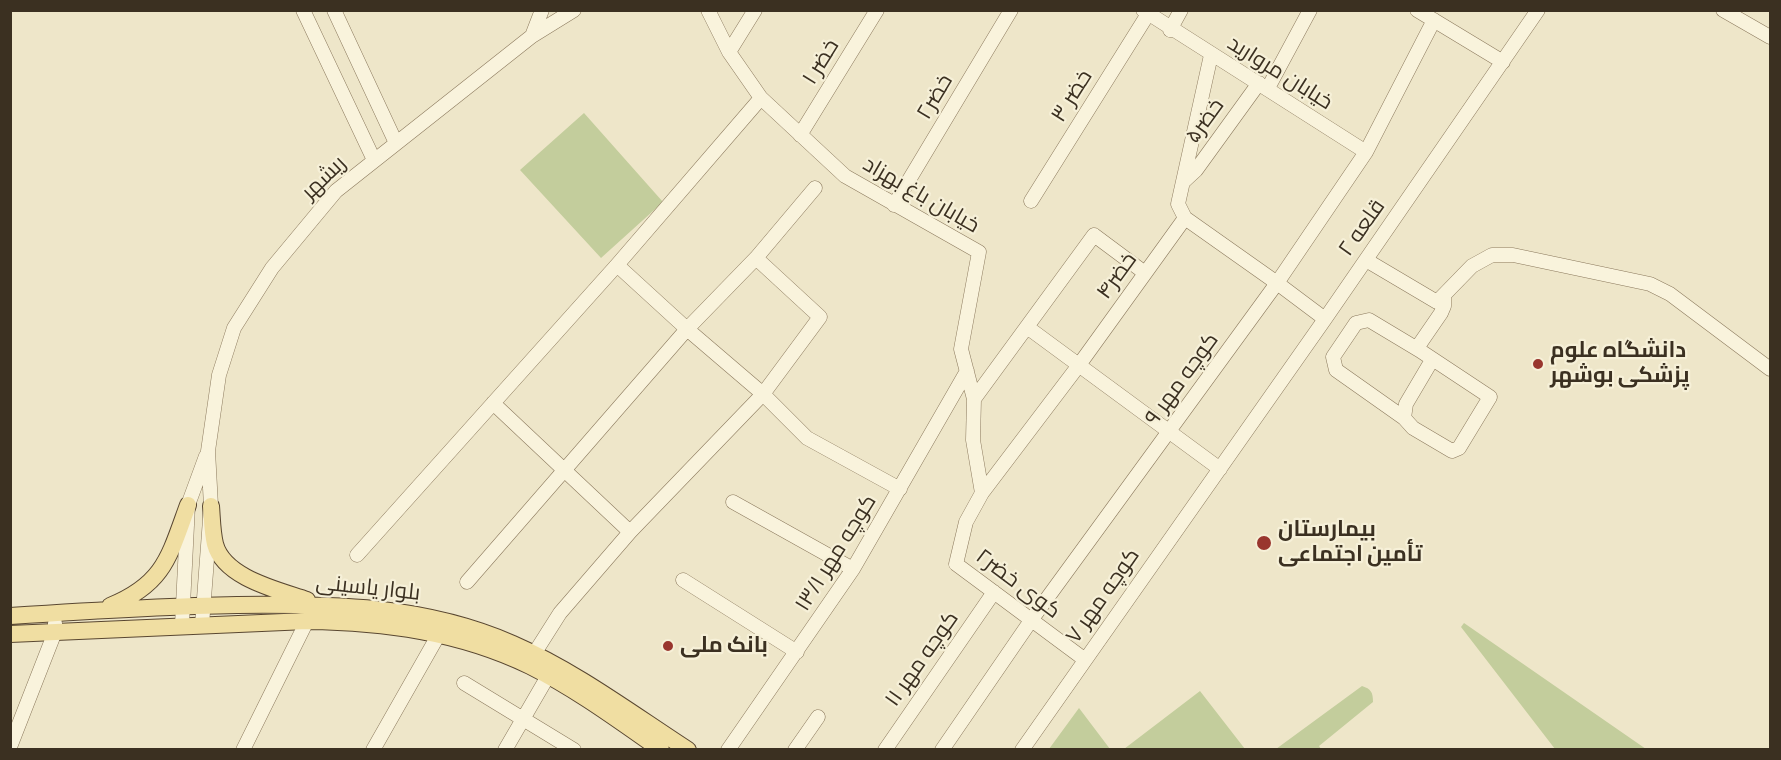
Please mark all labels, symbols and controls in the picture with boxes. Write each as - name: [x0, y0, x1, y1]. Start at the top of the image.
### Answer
- street label: خیابان مروارید: [1222, 30, 1338, 116]
- street label: خضر ۱: [797, 34, 845, 90]
- street label: خضر ۳: [1046, 65, 1098, 127]
- street label: خضر۲: [911, 69, 959, 125]
- street label: خضر۵: [1180, 93, 1230, 149]
- street label: ریشهر: [296, 151, 352, 205]
- street label: خیابان باغ بهزاد: [858, 151, 984, 239]
- street label: قلعه ۲: [1333, 194, 1391, 262]
- street label: خضر۴: [1091, 247, 1143, 305]
- street label: کوچه مهر ۹: [1140, 328, 1224, 430]
- place label: دانشگاه علوم پزشکی بوشهر: [1550, 338, 1689, 390]
- marker: دانشگاه علوم پزشکی بوشهر: [1531, 357, 1545, 371]
- street label: کوچه مهر ۱۳/۱: [790, 490, 882, 616]
- place label: بیمارستان تأمین اجتماعی: [1278, 517, 1422, 568]
- marker: بیمارستان تأمین اجتماعی: [1255, 534, 1273, 552]
- street label: کوی خضر۲: [970, 543, 1066, 625]
- street label: کوچه مهر ۷: [1061, 543, 1145, 649]
- street label: بلوار یاسینی: [314, 569, 422, 607]
- street label: کوچه مهر ۱۱: [880, 606, 964, 712]
- place label: بانک ملی: [680, 633, 768, 659]
- marker: بانک ملی: [661, 639, 675, 653]

